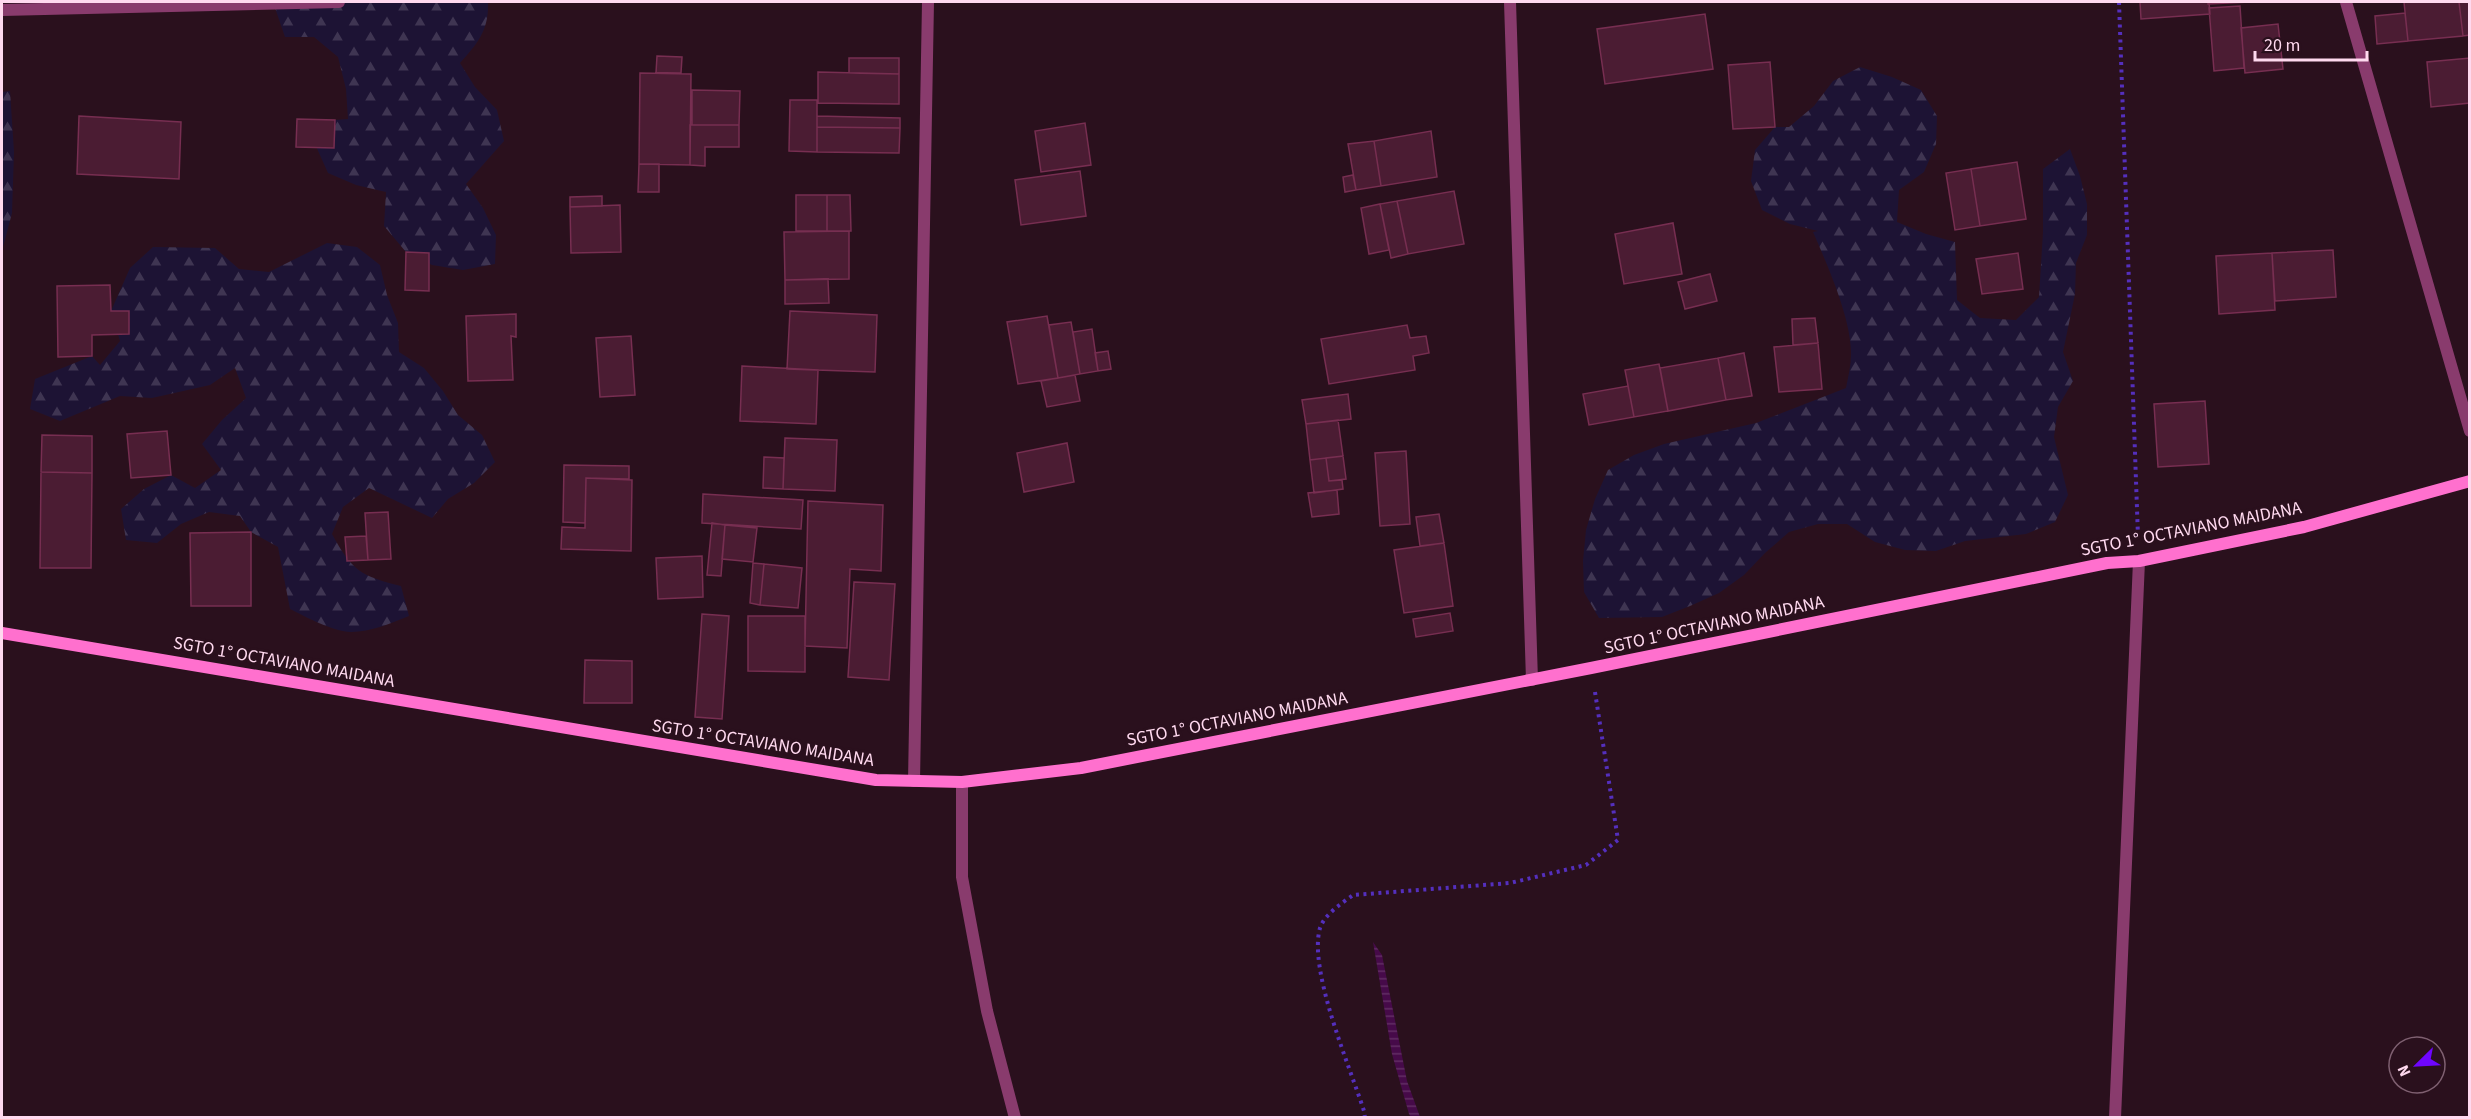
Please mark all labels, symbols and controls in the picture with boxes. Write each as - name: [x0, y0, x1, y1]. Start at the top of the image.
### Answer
- scale bar: [2255, 24, 2368, 62]
- text: 20 m: [2264, 33, 2300, 58]
- street label: SGTO 1° OCTAVIANO MAIDANA: [2078, 495, 2304, 563]
- street label: SGTO 1° OCTAVIANO MAIDANA: [1602, 589, 1827, 661]
- street label: SGTO 1° OCTAVIANO MAIDANA: [171, 630, 397, 694]
- street label: SGTO 1° OCTAVIANO MAIDANA: [1124, 685, 1350, 753]
- street label: SGTO 1° OCTAVIANO MAIDANA: [650, 713, 876, 773]
- north arrow: [2387, 1035, 2447, 1095]
- text: N: [2392, 1061, 2416, 1080]

